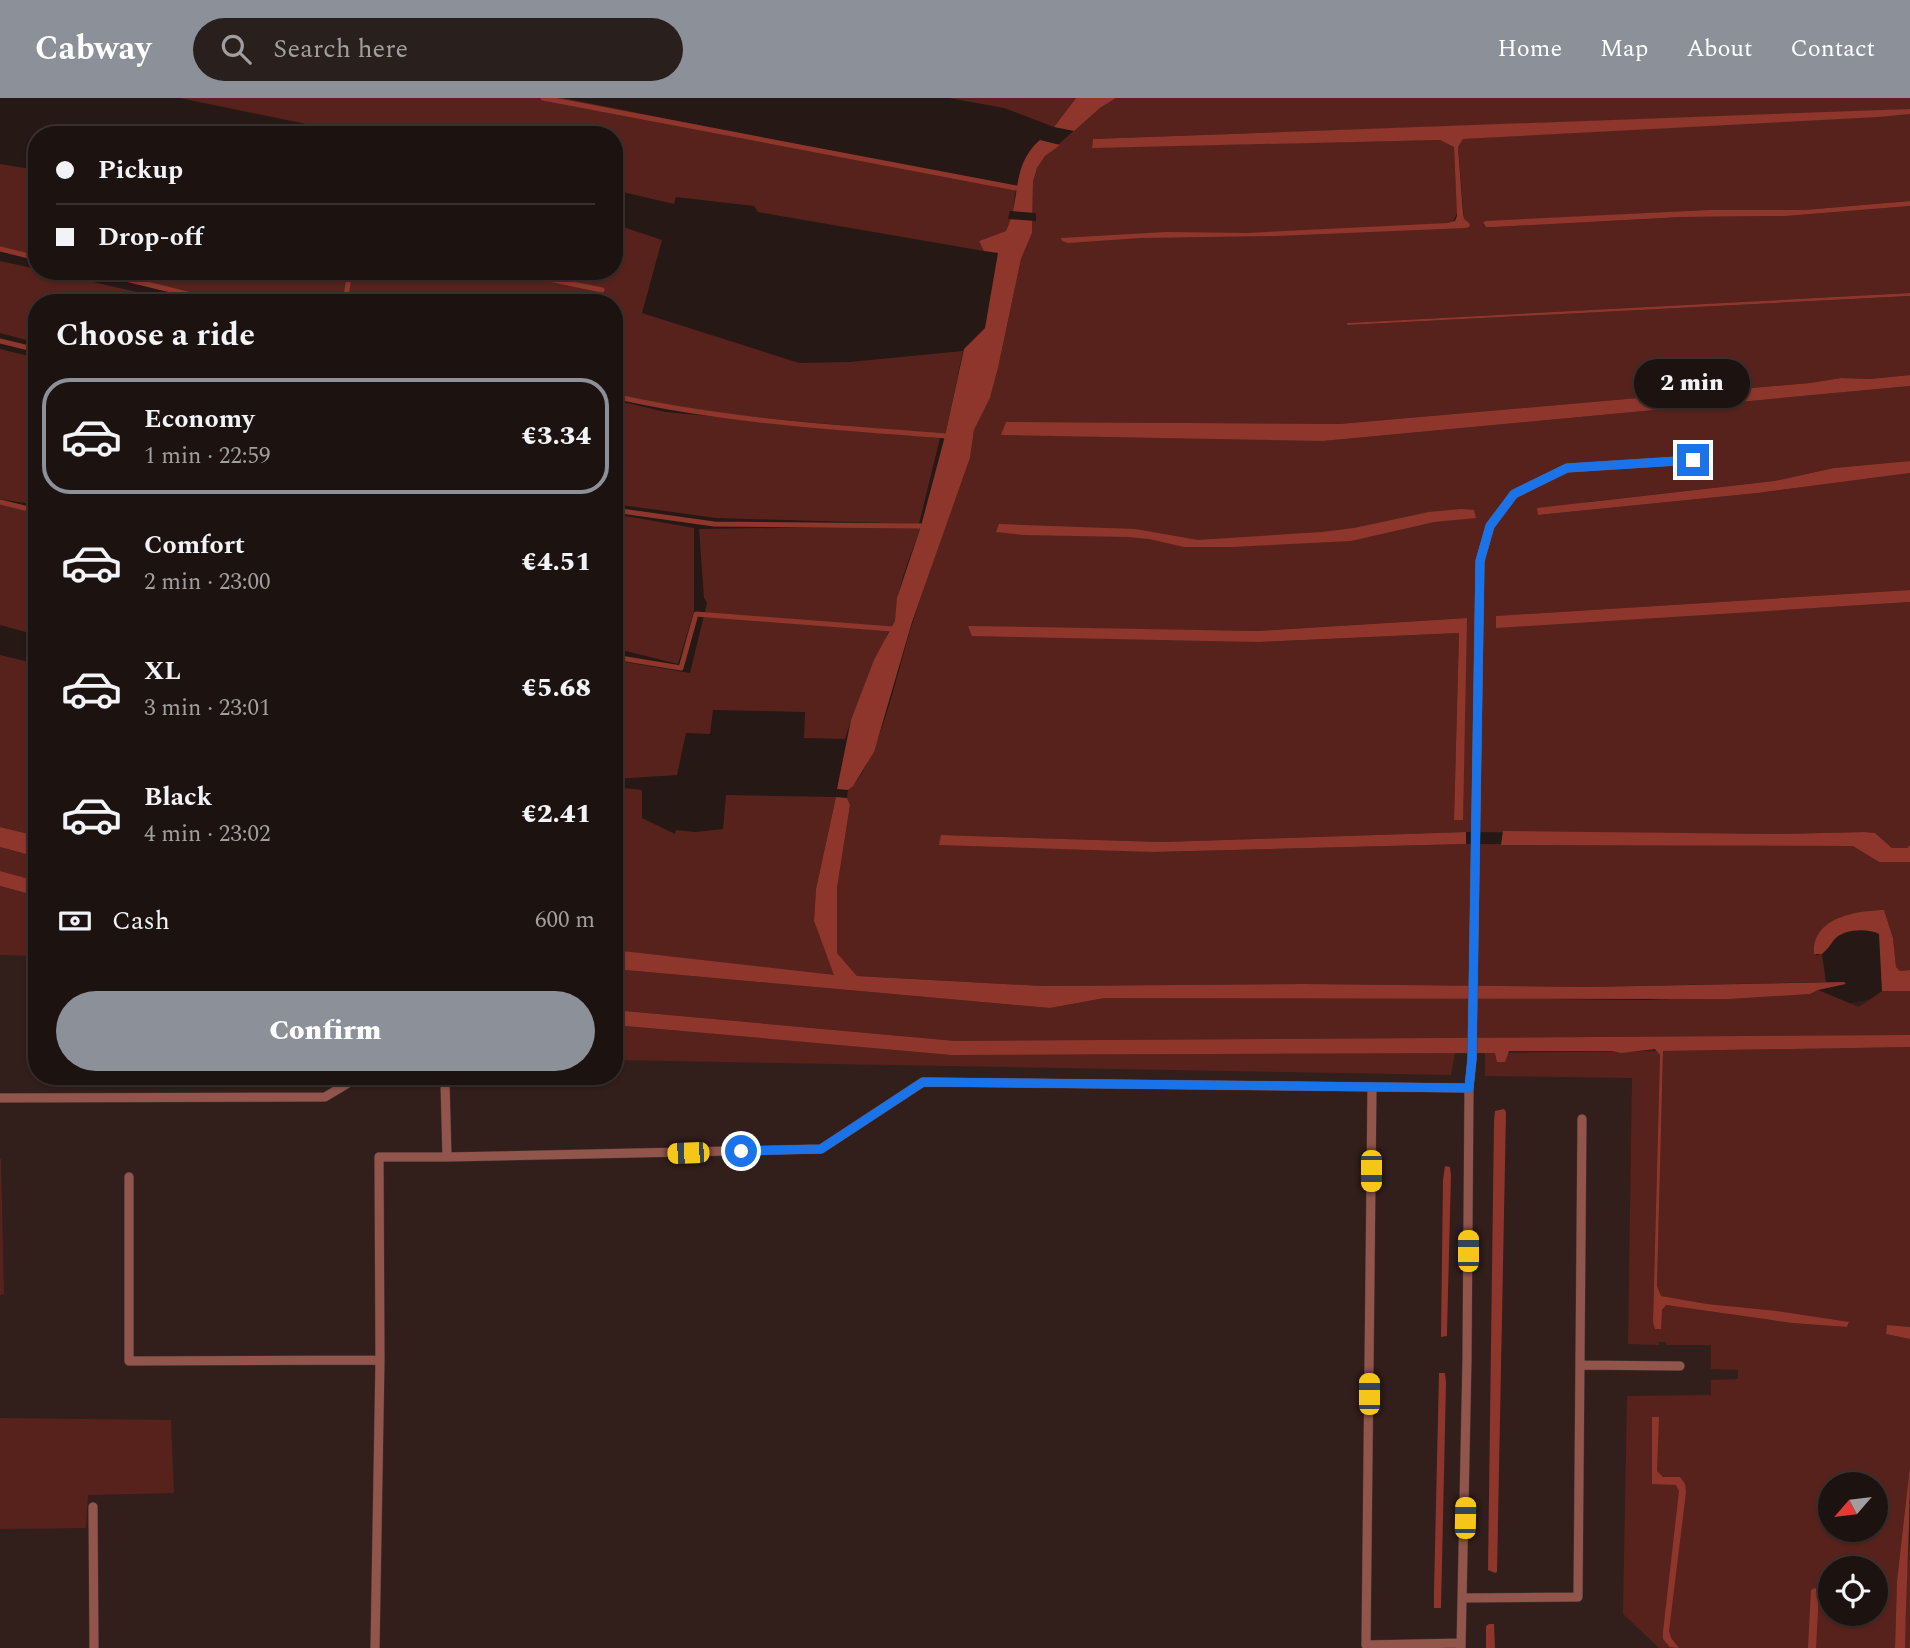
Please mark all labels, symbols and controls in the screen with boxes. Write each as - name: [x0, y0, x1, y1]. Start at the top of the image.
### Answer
- search box: [193, 18, 683, 81]
- text: Cabway: [35, 24, 151, 74]
- text: Search here: [273, 29, 408, 69]
- icon: search: [217, 30, 255, 68]
- text: Home: [1497, 31, 1562, 67]
- text: Map: [1600, 31, 1648, 67]
- text: About: [1686, 31, 1752, 67]
- text: Contact: [1790, 31, 1875, 67]
- text: Pickup: [98, 150, 183, 190]
- text: Drop-off: [98, 217, 203, 257]
- text: Choose a ride: [56, 311, 255, 360]
- callout: 2 min: [1635, 358, 1751, 408]
- text: 2 min: [1660, 366, 1724, 401]
- text: Economy: [144, 399, 254, 439]
- icon: car: [60, 405, 123, 468]
- text: €3.34: [521, 416, 591, 456]
- text: 1 min · 22:59: [144, 439, 271, 474]
- route end: [1677, 444, 1709, 476]
- text: Comfort: [144, 525, 245, 565]
- icon: car: [60, 531, 123, 594]
- text: €4.51: [521, 542, 591, 582]
- text: 2 min · 23:00: [144, 565, 271, 600]
- text: XL: [144, 651, 181, 691]
- icon: car: [60, 657, 123, 720]
- text: €5.68: [521, 668, 591, 708]
- text: 3 min · 23:01: [144, 691, 271, 726]
- text: Black: [144, 777, 212, 817]
- icon: car: [60, 783, 123, 846]
- text: €2.41: [521, 794, 591, 834]
- text: 4 min · 23:02: [144, 817, 271, 852]
- text: Cash: [112, 901, 170, 941]
- icon: cash: [56, 902, 94, 940]
- text: 600 m: [535, 903, 595, 938]
- button: Confirm: [56, 991, 595, 1071]
- route start: [725, 1135, 757, 1167]
- car: [667, 1142, 710, 1164]
- car: [1361, 1150, 1382, 1192]
- car: [1458, 1230, 1479, 1272]
- car: [1359, 1373, 1380, 1415]
- north arrow: [1818, 1472, 1888, 1542]
- map controls: [1818, 1472, 1888, 1626]
- car: [1455, 1497, 1476, 1539]
- button: locate: [1818, 1556, 1888, 1626]

